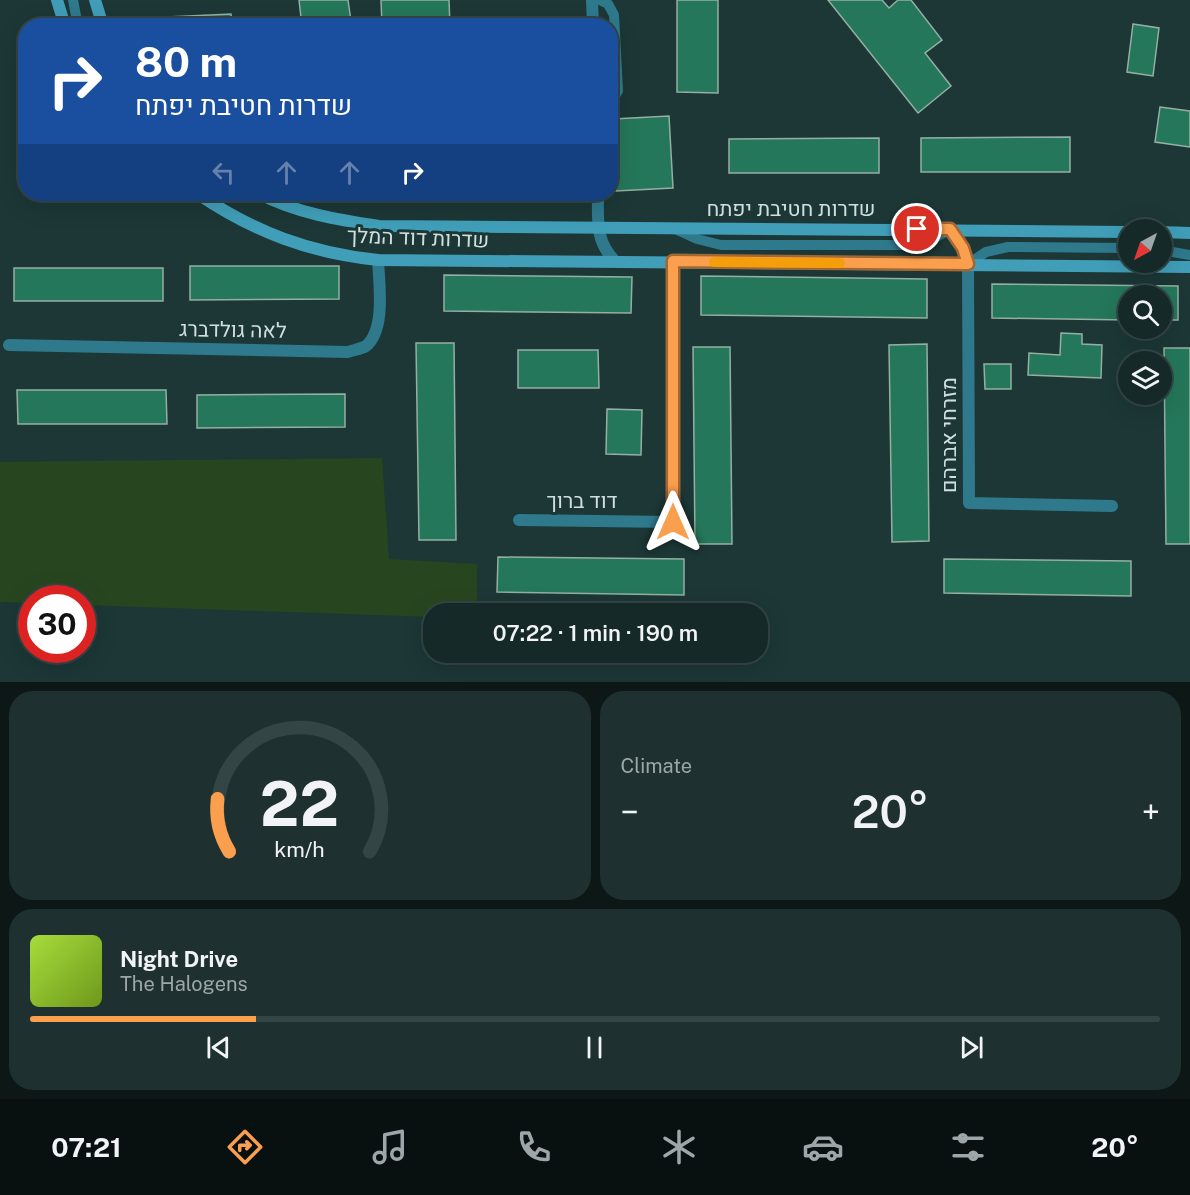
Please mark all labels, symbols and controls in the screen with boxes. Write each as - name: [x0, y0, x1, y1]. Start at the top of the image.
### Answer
- text: 80 m: [135, 37, 237, 86]
- icon: right: [36, 42, 114, 120]
- text: שדרות חטיבת יפתח: [135, 89, 352, 121]
- icon: left: [207, 156, 240, 189]
- icon: ahead: [270, 156, 303, 189]
- icon: ahead: [333, 156, 366, 189]
- icon: right: [396, 156, 429, 189]
- street label: שדרות חטיבת יפתח: [706, 196, 876, 221]
- pin: [891, 203, 942, 254]
- icon: arrive: [900, 212, 933, 245]
- north arrow: [1118, 219, 1172, 273]
- map controls: [1118, 219, 1172, 405]
- street label: שדרות דוד המלך: [346, 223, 490, 252]
- button: search: [1118, 285, 1172, 339]
- street label: לאה גולדברג: [179, 316, 287, 343]
- button: layers: [1118, 351, 1172, 405]
- street label: מזרחי אברהם: [936, 377, 961, 493]
- street label: דוד ברוך: [546, 488, 618, 513]
- position arrow: [641, 490, 705, 554]
- speed limit sign: 30: [18, 585, 96, 663]
- text: 07:22 · 1 min · 190 m: [493, 620, 698, 646]
- text: Climate: [621, 754, 692, 778]
- text: 22: [260, 767, 339, 840]
- text: 20°: [852, 785, 929, 838]
- text: −: [621, 793, 639, 831]
- text: +: [1142, 793, 1160, 831]
- text: km/h: [275, 838, 325, 863]
- text: Night Drive: [120, 946, 238, 972]
- text: The Halogens: [120, 972, 248, 996]
- icon: previous: [202, 1031, 235, 1064]
- icon: pause: [578, 1031, 611, 1064]
- icon: next: [955, 1031, 988, 1064]
- icon: directions: [224, 1126, 266, 1168]
- icon: music: [369, 1126, 411, 1168]
- icon: phone: [513, 1126, 555, 1168]
- icon: climate: [658, 1126, 700, 1168]
- icon: car: [802, 1126, 844, 1168]
- icon: filters: [947, 1126, 989, 1168]
- text: 07:21: [51, 1131, 122, 1163]
- text: 20°: [1091, 1131, 1139, 1163]

